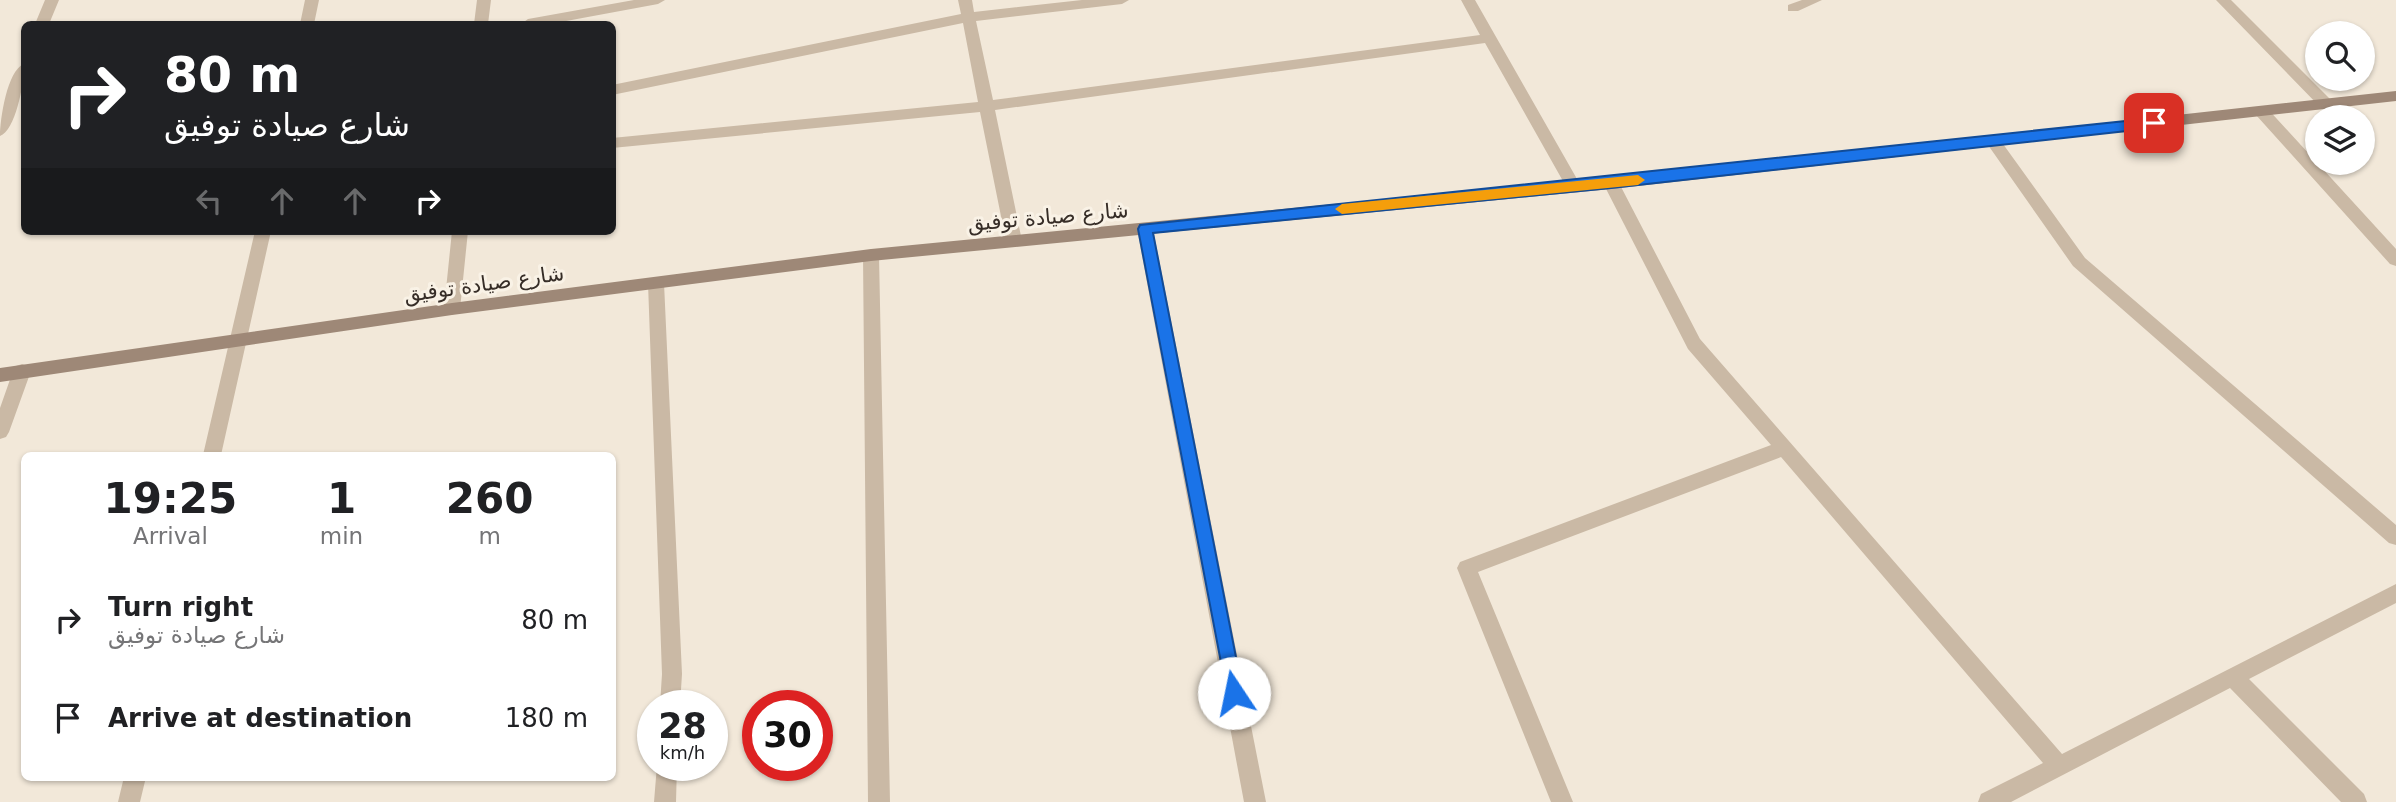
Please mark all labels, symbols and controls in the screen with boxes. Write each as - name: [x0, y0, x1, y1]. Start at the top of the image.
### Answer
- map controls: [2305, 21, 2375, 175]
- button: search: [2305, 21, 2375, 91]
- text: 80 m: [164, 47, 300, 104]
- icon: right: [49, 49, 140, 140]
- pin: [2124, 93, 2184, 153]
- icon: arrive: [2135, 104, 2173, 142]
- button: layers: [2305, 105, 2375, 175]
- text: شارع صيادة توفيق: [164, 106, 410, 144]
- icon: left: [190, 182, 228, 220]
- icon: ahead: [263, 182, 301, 220]
- icon: ahead: [336, 182, 374, 220]
- icon: right: [409, 182, 447, 220]
- street label: شارع صيادة توفيق: [966, 198, 1130, 236]
- street label: شارع صيادة توفيق: [402, 261, 566, 307]
- text: 19:25: [104, 474, 237, 523]
- text: 1: [327, 474, 356, 523]
- text: 260: [446, 474, 533, 523]
- text: Arrival: [133, 523, 208, 549]
- text: min: [320, 523, 363, 549]
- text: m: [478, 523, 501, 549]
- text: Turn right: [108, 592, 253, 622]
- icon: right: [49, 601, 87, 639]
- text: 80 m: [521, 605, 588, 635]
- text: شارع صيادة توفيق: [108, 622, 285, 648]
- position arrow: [1197, 656, 1271, 730]
- speed limit sign: 30: [742, 690, 833, 781]
- icon: arrive: [49, 699, 87, 737]
- text: Arrive at destination: [108, 703, 412, 733]
- text: 180 m: [505, 703, 588, 733]
- text: 28: [658, 706, 707, 746]
- text: km/h: [660, 742, 705, 763]

